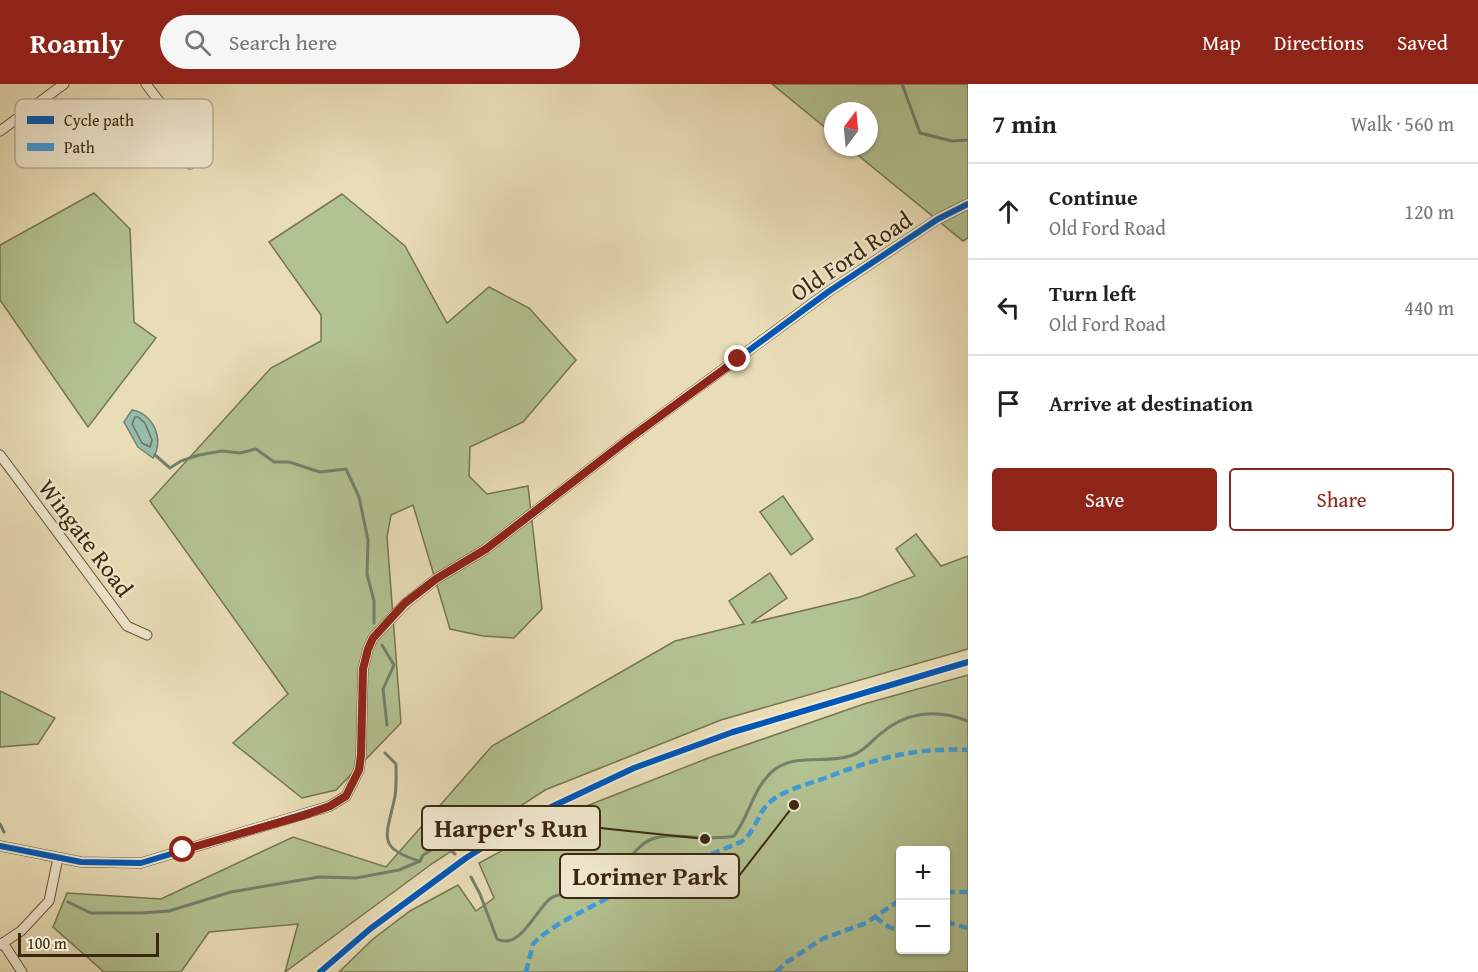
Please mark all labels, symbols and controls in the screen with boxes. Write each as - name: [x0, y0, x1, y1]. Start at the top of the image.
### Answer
- search box: [160, 15, 580, 69]
- text: Roamly: [30, 22, 124, 63]
- icon: search: [181, 26, 214, 59]
- text: Search here: [229, 26, 337, 58]
- text: Map: [1202, 27, 1241, 58]
- text: Directions: [1274, 27, 1364, 58]
- text: Saved: [1397, 27, 1448, 58]
- legend: [15, 99, 213, 168]
- north arrow: [824, 102, 878, 156]
- text: 7 min: [992, 104, 1057, 143]
- text: Cycle path: [64, 108, 134, 132]
- text: Walk · 560 m: [1351, 109, 1454, 138]
- text: Path: [64, 135, 95, 159]
- text: Continue: [1049, 181, 1138, 213]
- icon: ahead: [992, 195, 1025, 228]
- text: 120 m: [1404, 197, 1454, 226]
- street label: Old Ford Road: [783, 202, 919, 310]
- text: Old Ford Road: [1049, 213, 1166, 242]
- text: Turn left: [1049, 277, 1136, 309]
- icon: left: [992, 291, 1025, 324]
- text: 440 m: [1404, 293, 1454, 322]
- text: Old Ford Road: [1049, 309, 1166, 338]
- route end: [724, 345, 750, 371]
- icon: arrive: [992, 387, 1025, 420]
- text: Arrive at destination: [1049, 387, 1253, 419]
- button: Save: [992, 468, 1217, 531]
- button: Share: [1229, 468, 1454, 531]
- street label: Wingate Road: [30, 472, 142, 604]
- callout: Harper's Run: [422, 806, 600, 850]
- text: Harper's Run: [434, 808, 588, 847]
- route start: [169, 836, 195, 862]
- map controls: [896, 846, 950, 954]
- button: +: [896, 846, 950, 900]
- callout: Lorimer Park: [560, 854, 739, 898]
- text: Lorimer Park: [572, 856, 728, 895]
- button: −: [896, 900, 950, 954]
- scale bar: [18, 930, 159, 958]
- text: 100 m: [27, 931, 67, 955]

